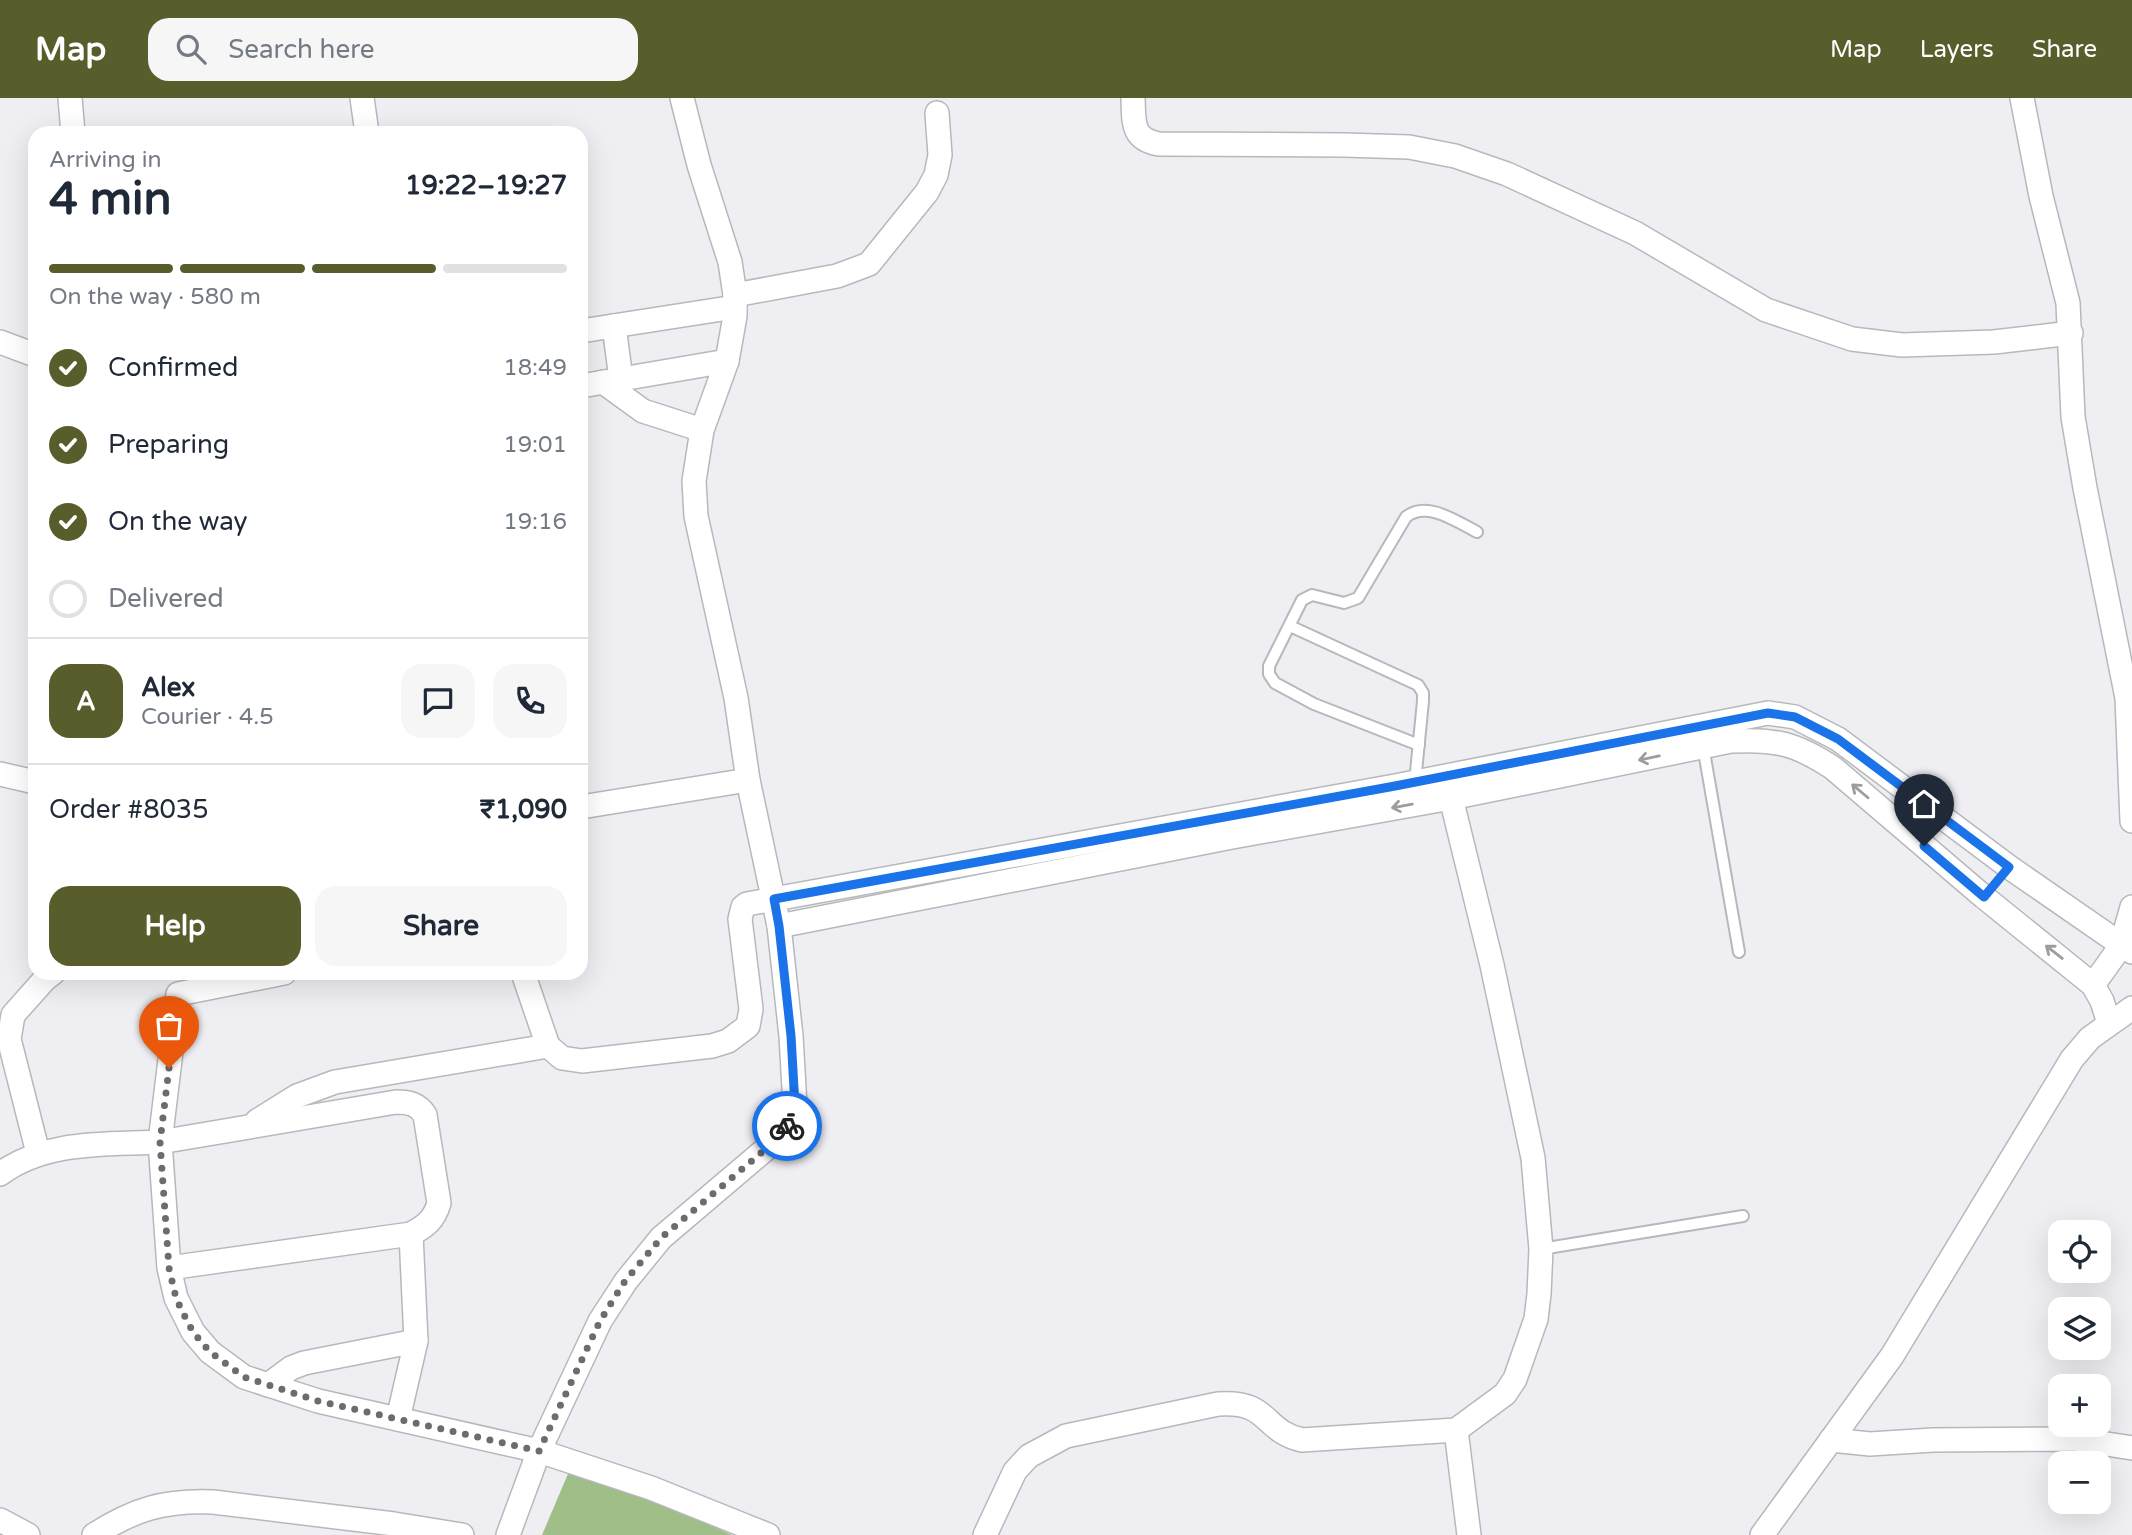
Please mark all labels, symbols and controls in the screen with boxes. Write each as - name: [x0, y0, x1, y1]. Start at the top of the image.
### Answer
- search box: [148, 18, 638, 81]
- text: Map: [35, 30, 106, 69]
- icon: search: [172, 30, 210, 68]
- text: Search here: [228, 34, 374, 65]
- text: Map: [1830, 35, 1882, 64]
- text: Layers: [1920, 35, 1994, 64]
- text: Share: [2032, 35, 2097, 64]
- text: Arriving in: [49, 146, 162, 174]
- text: 19:22–19:27: [405, 170, 567, 201]
- text: 4 min: [49, 172, 172, 227]
- text: On the way · 580 m: [49, 283, 261, 311]
- icon: check: [49, 349, 87, 387]
- text: Confirmed: [108, 352, 238, 383]
- text: 18:49: [503, 354, 567, 382]
- icon: check: [49, 426, 87, 464]
- text: Preparing: [108, 429, 229, 460]
- text: 19:01: [503, 431, 567, 459]
- icon: check: [49, 503, 87, 541]
- text: On the way: [108, 506, 248, 537]
- text: 19:16: [503, 508, 567, 536]
- text: Delivered: [108, 583, 224, 614]
- button: chat: [401, 664, 475, 738]
- button: phone: [493, 664, 567, 738]
- text: Alex: [141, 672, 195, 703]
- text: A: [76, 686, 96, 717]
- text: Courier · 4.5: [141, 703, 274, 731]
- one-way arrow: [1638, 751, 1661, 765]
- pin: [1894, 774, 1954, 846]
- one-way arrow: [1851, 783, 1869, 799]
- icon: home: [1905, 785, 1943, 823]
- text: Order #8035: [49, 794, 209, 825]
- text: ₹1,090: [480, 794, 567, 825]
- one-way arrow: [1391, 800, 1414, 814]
- button: Help: [49, 886, 301, 966]
- button: Share: [315, 886, 567, 966]
- one-way arrow: [2045, 944, 2063, 960]
- pin: [139, 996, 199, 1068]
- icon: bag: [150, 1007, 188, 1045]
- courier: [752, 1091, 822, 1161]
- icon: bike: [768, 1107, 806, 1145]
- map controls: [2048, 1220, 2111, 1514]
- button: locate: [2048, 1220, 2111, 1283]
- button: layers: [2048, 1297, 2111, 1360]
- button: +: [2048, 1374, 2111, 1437]
- button: −: [2048, 1451, 2111, 1514]

